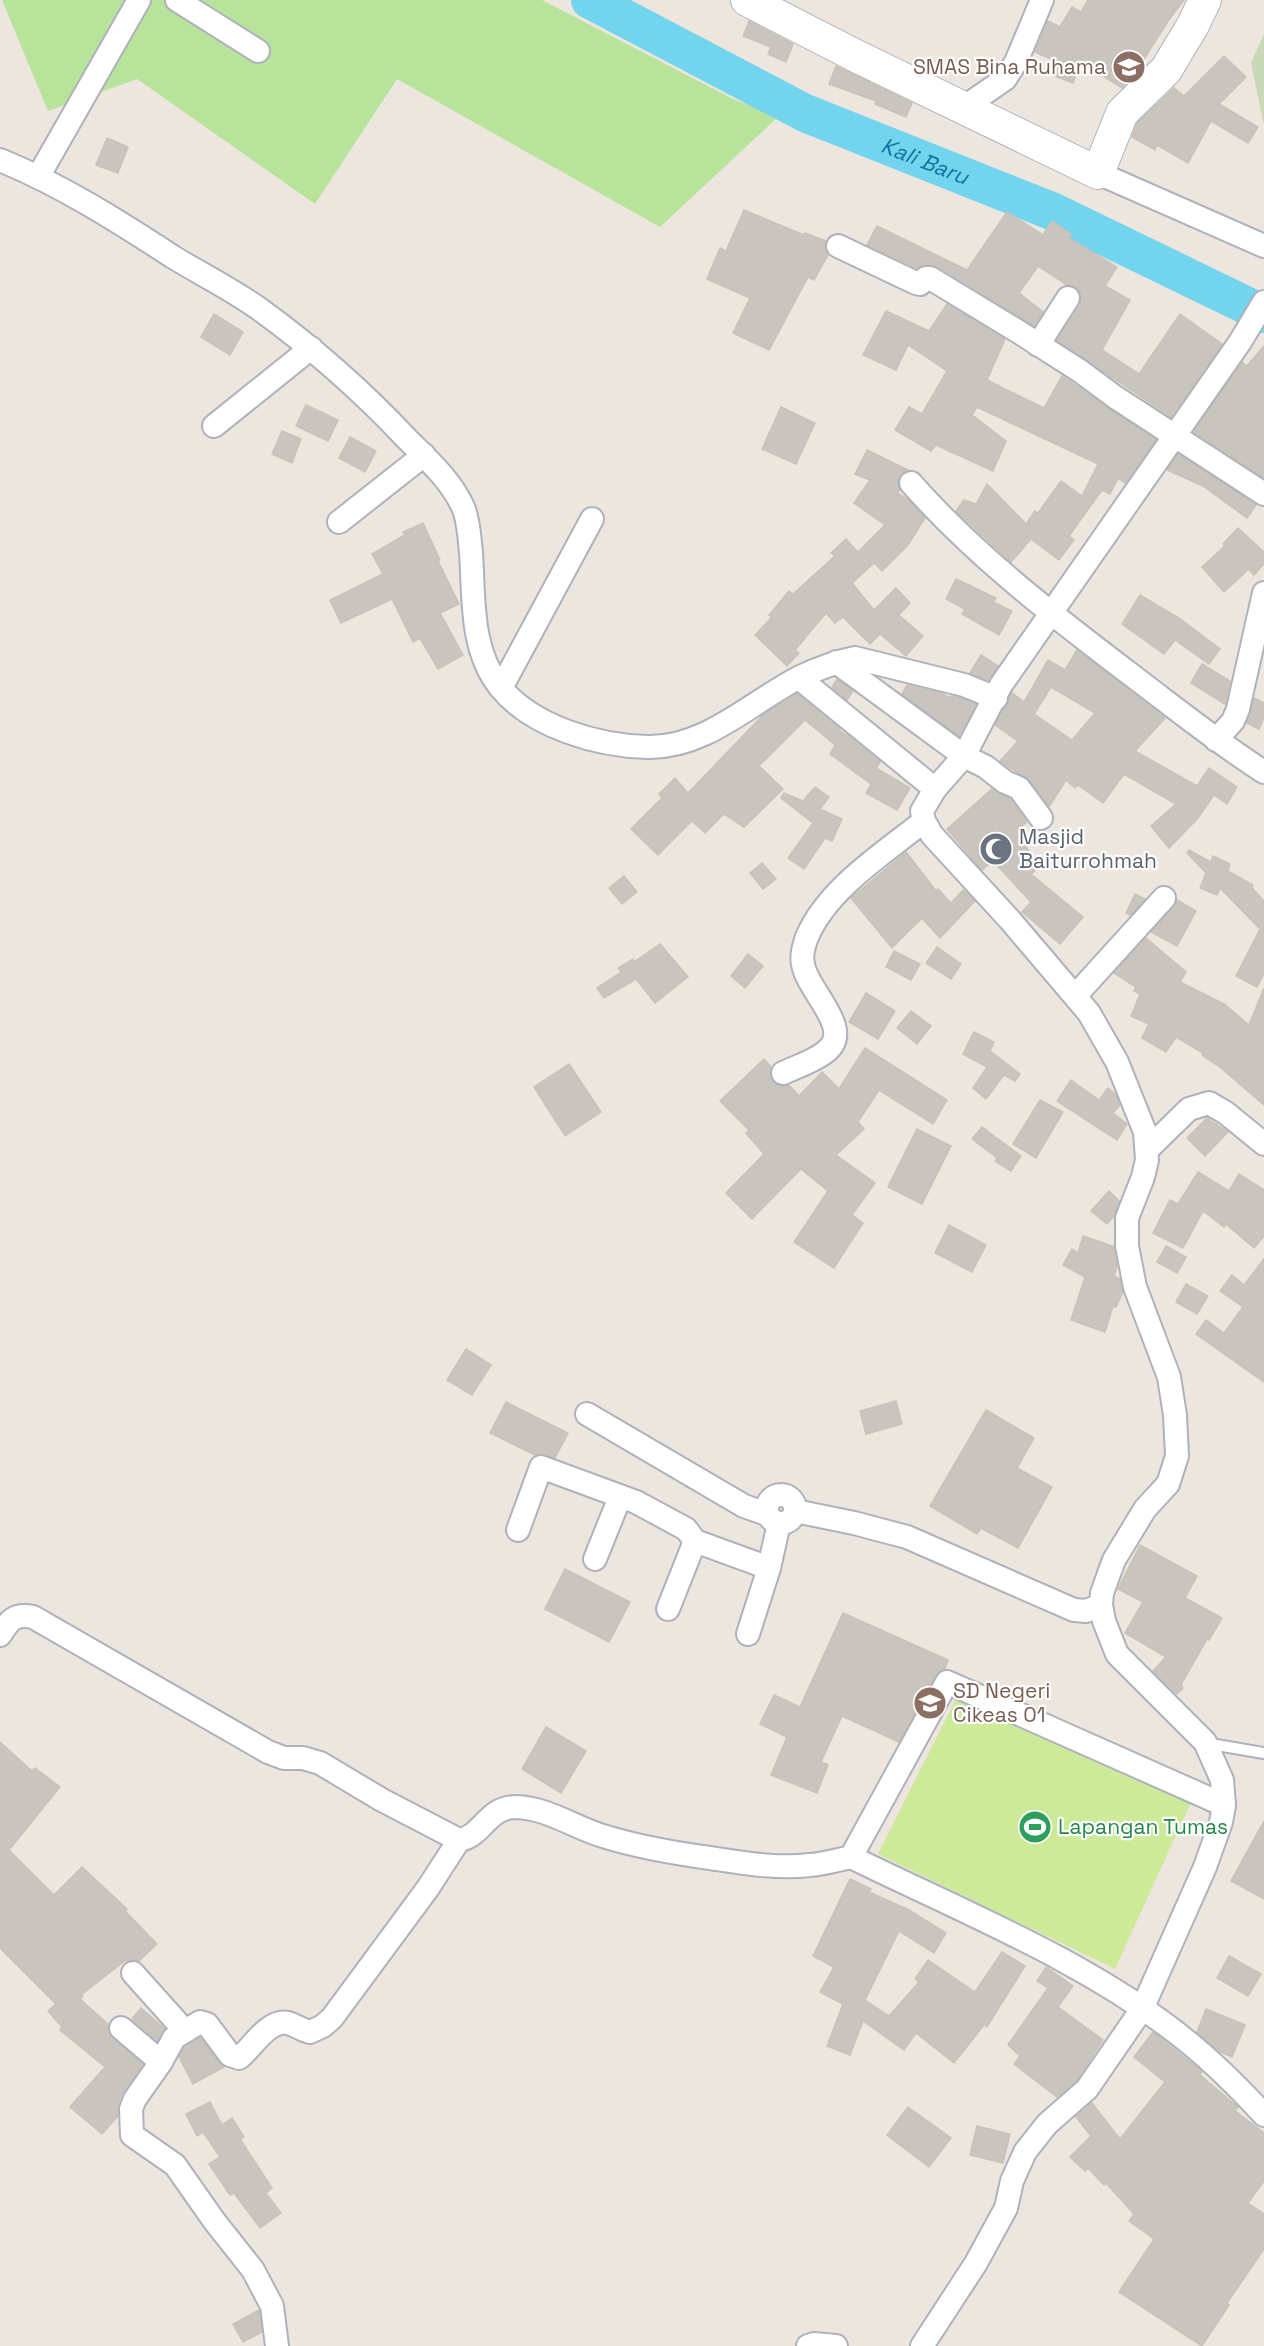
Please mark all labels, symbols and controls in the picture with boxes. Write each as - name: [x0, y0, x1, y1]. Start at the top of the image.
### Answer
- school or university icon: SMAS Bina Ruhama: [1111, 49, 1147, 85]
- place label: SMAS Bina Ruhama: [913, 53, 1106, 80]
- water label: Kali Baru: [877, 131, 974, 191]
- place label: Masjid Baiturrohmah: [1019, 823, 1157, 874]
- mosque icon: Masjid Baiturrohmah: [978, 831, 1014, 867]
- place label: SD Negeri Cikeas 01: [953, 1677, 1050, 1728]
- school or university icon: SD Negeri Cikeas 01: [912, 1685, 948, 1721]
- sports icon: Lapangan Tumas: [1017, 1809, 1053, 1845]
- place label: Lapangan Tumas: [1058, 1813, 1228, 1840]

